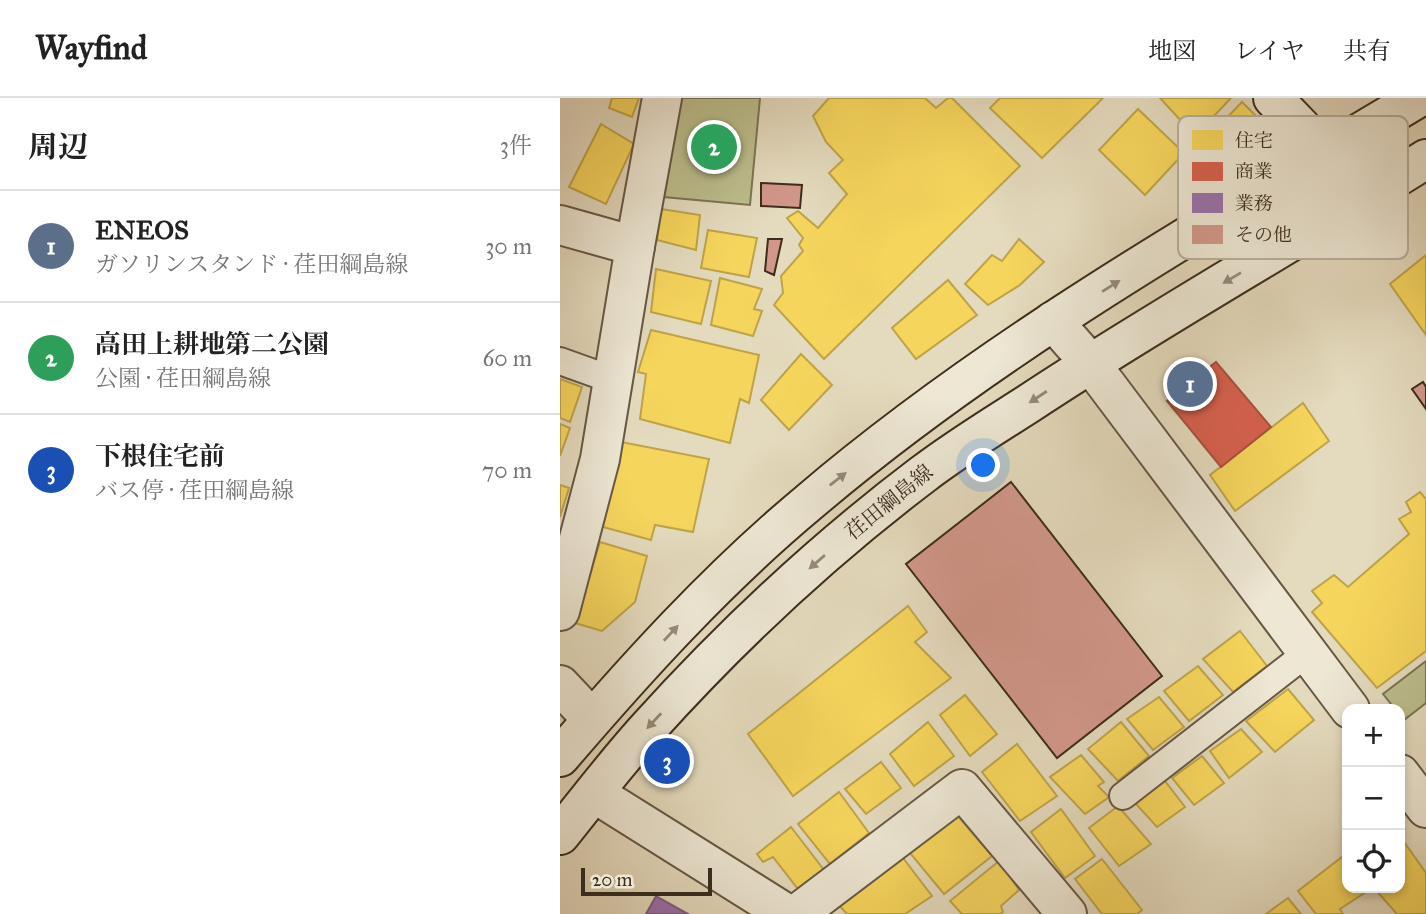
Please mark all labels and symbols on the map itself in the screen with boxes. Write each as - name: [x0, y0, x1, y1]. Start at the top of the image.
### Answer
- legend: [1178, 116, 1408, 259]
- pin: 2: [691, 121, 737, 173]
- text: 住宅: [1235, 129, 1273, 152]
- text: 商業: [1235, 160, 1273, 183]
- text: 業務: [1235, 192, 1273, 215]
- text: その他: [1235, 223, 1292, 246]
- one-way arrow: [1222, 272, 1241, 284]
- one-way arrow: [1101, 279, 1120, 292]
- pin: 1: [1167, 358, 1213, 410]
- one-way arrow: [1028, 391, 1048, 404]
- your location: [966, 448, 1000, 482]
- street label: 荏田綱島線: [840, 459, 938, 545]
- one-way arrow: [829, 472, 847, 486]
- one-way arrow: [808, 554, 825, 569]
- one-way arrow: [662, 625, 678, 642]
- one-way arrow: [647, 712, 663, 729]
- pin: 3: [644, 735, 690, 787]
- scale bar: [581, 865, 712, 897]

